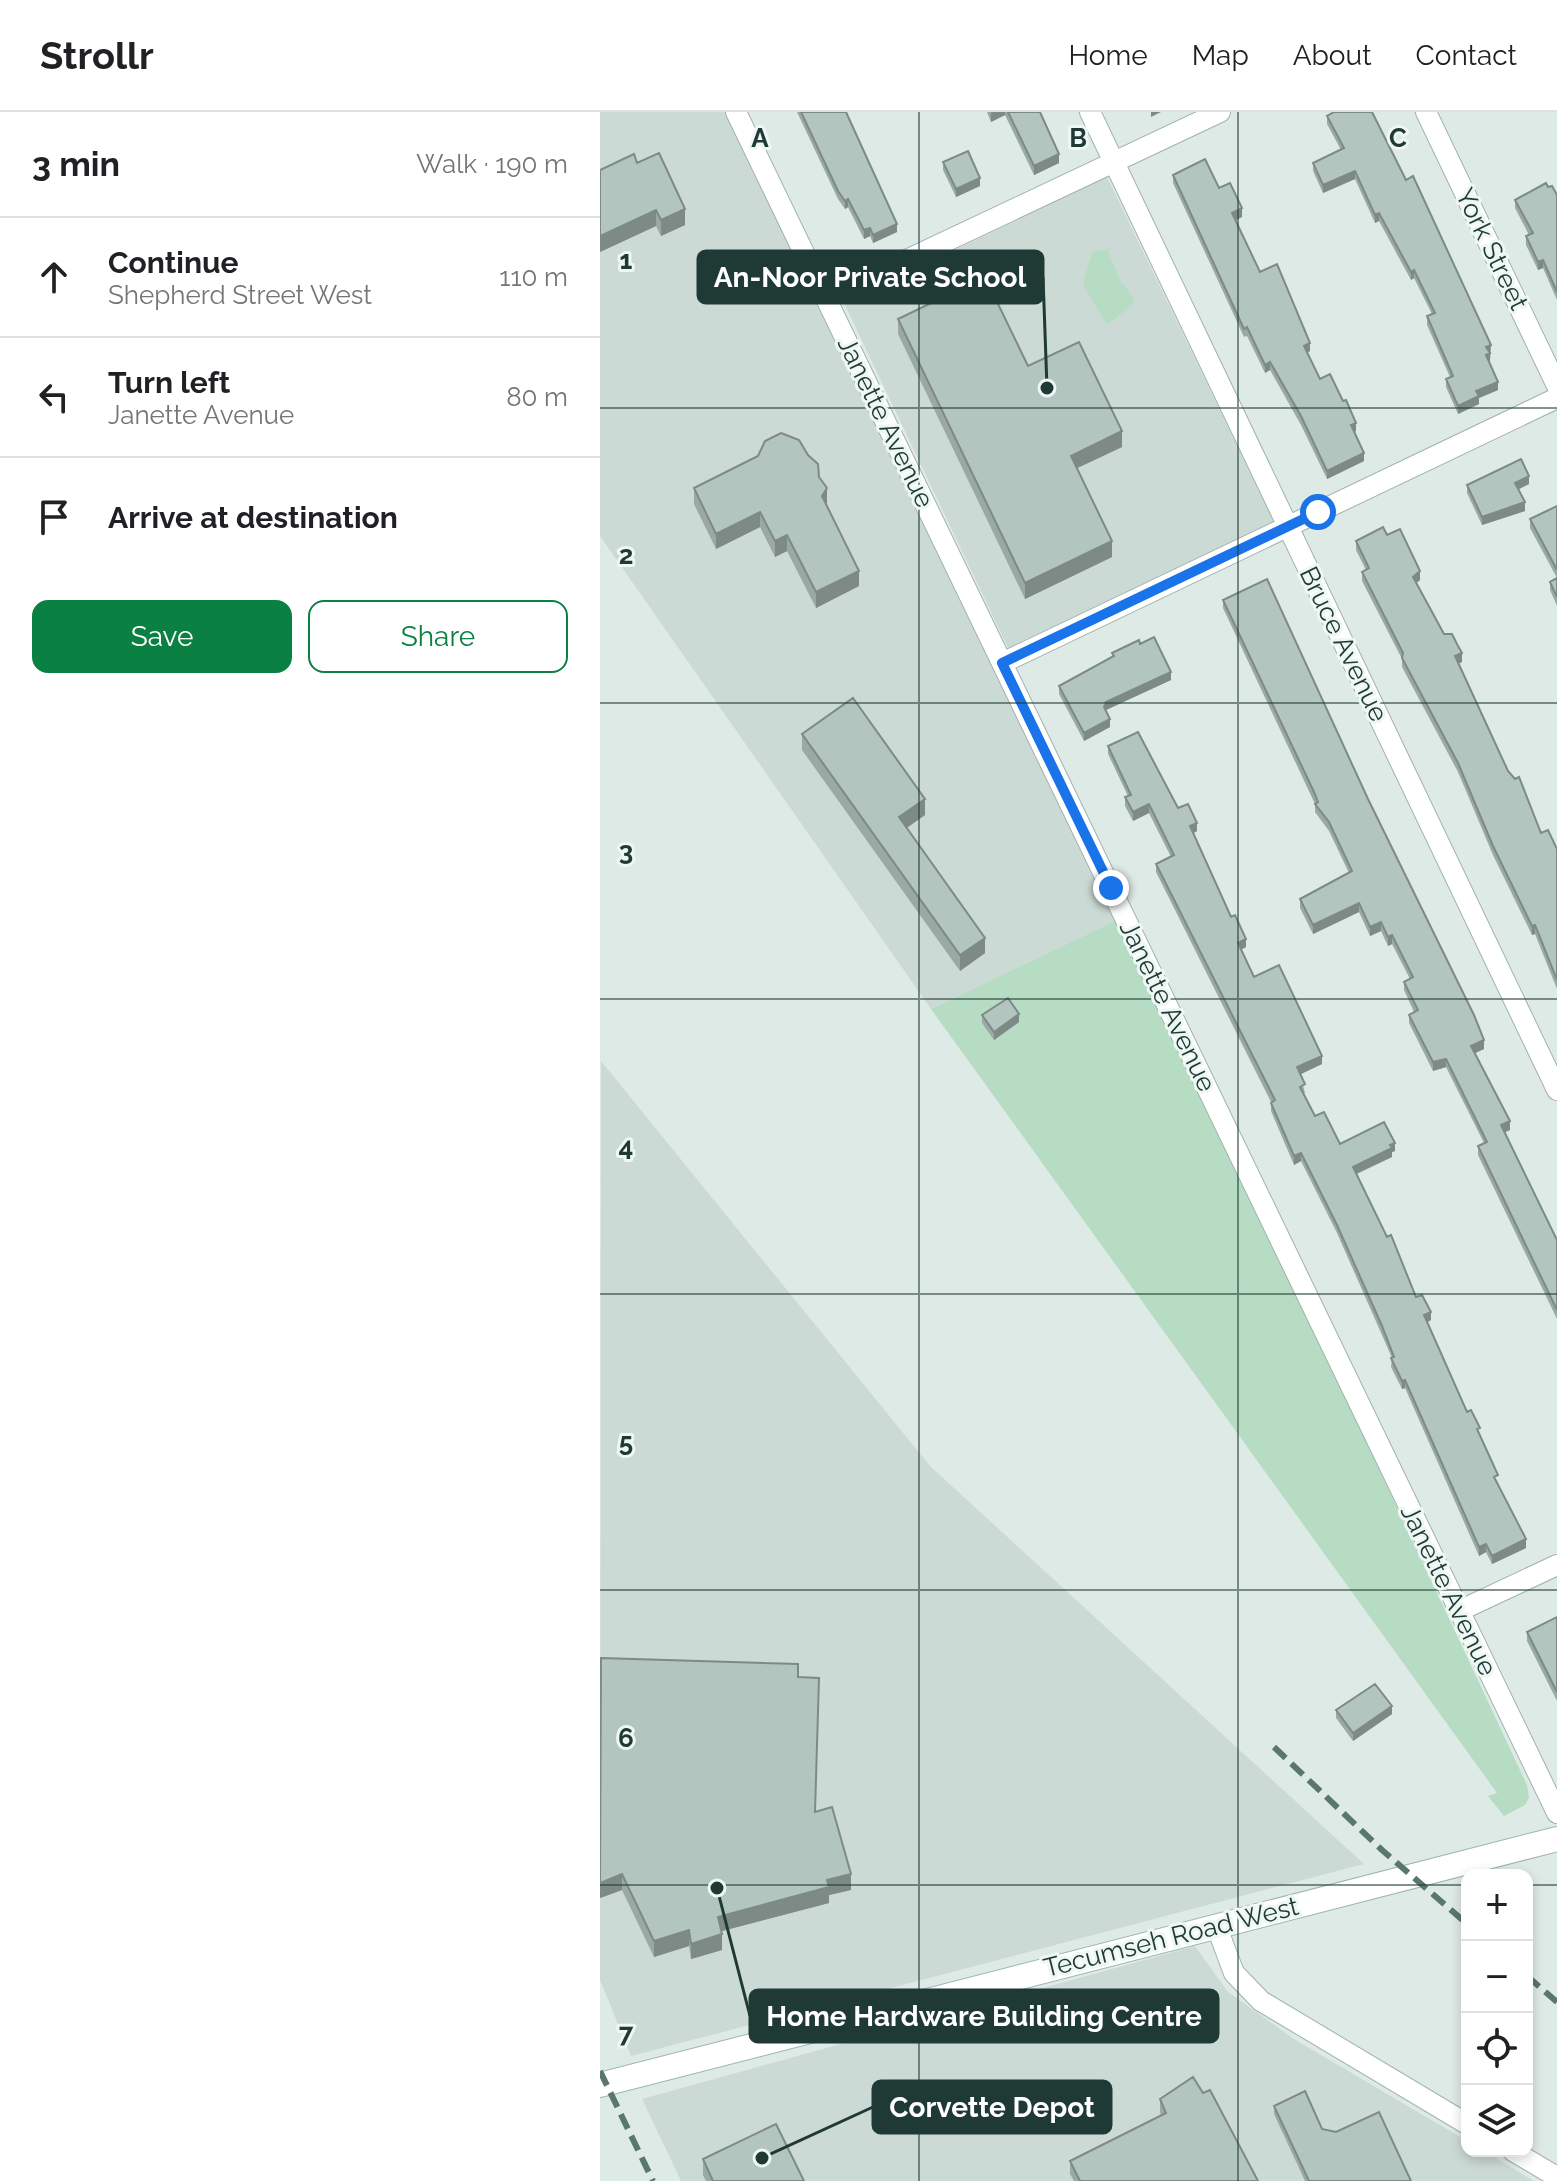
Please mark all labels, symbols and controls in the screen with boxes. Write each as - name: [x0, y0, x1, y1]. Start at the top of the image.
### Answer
- text: Strollr: [40, 33, 154, 78]
- text: Home: [1068, 39, 1148, 72]
- text: Map: [1192, 39, 1249, 72]
- text: About: [1293, 39, 1372, 72]
- text: Contact: [1416, 39, 1517, 72]
- text: A: [751, 123, 769, 153]
- text: B: [1069, 123, 1087, 153]
- text: C: [1389, 123, 1407, 153]
- text: 3 min: [32, 144, 120, 184]
- text: Walk · 190 m: [416, 149, 568, 179]
- street label: York Street: [1450, 183, 1534, 315]
- text: Continue: [108, 245, 239, 280]
- text: 1: [620, 245, 633, 275]
- callout: An-Noor Private School: [698, 251, 1043, 303]
- icon: ahead: [32, 255, 76, 299]
- text: An-Noor Private School: [714, 261, 1026, 294]
- text: 110 m: [499, 262, 568, 292]
- text: Shepherd Street West: [108, 280, 372, 310]
- street label: Janette Avenue: [832, 332, 940, 512]
- text: Turn left: [108, 365, 230, 400]
- icon: left: [32, 375, 76, 419]
- text: 80 m: [506, 382, 568, 412]
- text: Janette Avenue: [108, 400, 294, 430]
- route start: [1300, 494, 1336, 530]
- icon: arrive: [32, 495, 76, 539]
- text: Arrive at destination: [108, 500, 398, 535]
- text: 2: [619, 540, 633, 570]
- street label: Bruce Avenue: [1294, 562, 1394, 726]
- button: Save: [32, 600, 292, 673]
- button: Share: [308, 600, 568, 673]
- text: 3: [619, 836, 633, 866]
- route end: [1093, 870, 1129, 906]
- street label: Janette Avenue: [1114, 916, 1222, 1096]
- text: 4: [619, 1132, 633, 1162]
- text: 5: [619, 1427, 633, 1457]
- street label: Janette Avenue: [1395, 1500, 1503, 1680]
- text: 6: [618, 1723, 634, 1753]
- map controls: [1461, 1869, 1533, 2157]
- button: +: [1461, 1869, 1533, 1941]
- street label: Tecumseh Road West: [1040, 1891, 1302, 1983]
- button: −: [1461, 1941, 1533, 2013]
- callout: Home Hardware Building Centre: [750, 1990, 1218, 2042]
- text: Home Hardware Building Centre: [766, 2000, 1202, 2033]
- button: locate: [1461, 2013, 1533, 2085]
- text: 7: [619, 2018, 634, 2048]
- callout: Corvette Depot: [873, 2081, 1111, 2133]
- button: layers: [1461, 2085, 1533, 2157]
- text: Corvette Depot: [889, 2091, 1095, 2124]

